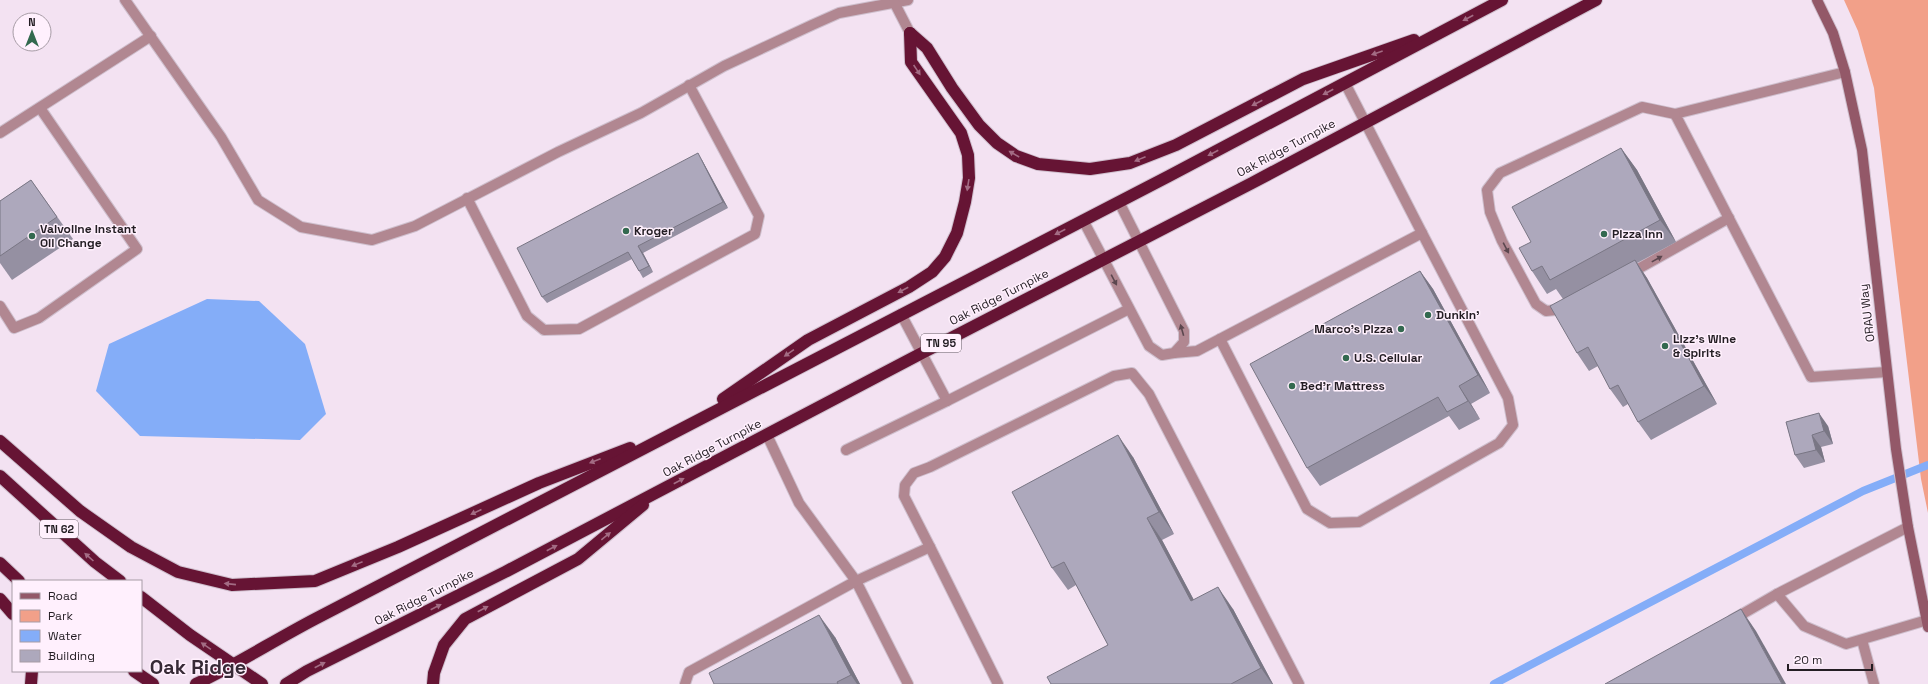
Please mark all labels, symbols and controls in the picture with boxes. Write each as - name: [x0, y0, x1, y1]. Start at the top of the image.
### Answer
- north arrow: [12, 12, 52, 52]
- text: N: [28, 15, 36, 29]
- one-way arrow: [1462, 15, 1473, 22]
- one-way arrow: [1370, 50, 1382, 56]
- one-way arrow: [913, 65, 921, 76]
- one-way arrow: [1322, 89, 1334, 96]
- one-way arrow: [1251, 100, 1263, 106]
- street label: Oak Ridge Turnpike: [1234, 115, 1338, 181]
- one-way arrow: [1207, 150, 1219, 156]
- one-way arrow: [1008, 151, 1020, 158]
- one-way arrow: [1134, 157, 1146, 163]
- one-way arrow: [965, 179, 971, 191]
- place label: Valvoline Instant Oil Change: [40, 221, 137, 251]
- place label: Kroger: [634, 223, 673, 239]
- marker: Kroger: [621, 226, 631, 236]
- place label: Pizza Inn: [1612, 226, 1663, 242]
- one-way arrow: [1054, 229, 1066, 235]
- marker: Pizza Inn: [1599, 229, 1609, 239]
- marker: Valvoline Instant Oil Change: [27, 231, 37, 241]
- one-way arrow: [1503, 242, 1510, 254]
- one-way arrow: [1651, 255, 1663, 262]
- street label: Oak Ridge Turnpike: [947, 265, 1051, 329]
- one-way arrow: [1110, 274, 1117, 286]
- street label: ORAU Way: [1855, 283, 1879, 343]
- one-way arrow: [897, 286, 908, 293]
- place label: Dunkin': [1436, 307, 1479, 323]
- marker: Dunkin': [1423, 310, 1433, 320]
- place label: Marco's Pizza: [1314, 321, 1393, 337]
- one-way arrow: [1179, 324, 1185, 336]
- marker: Marco's Pizza: [1396, 324, 1406, 334]
- place label: Lizz's Wine & Spirits: [1673, 331, 1736, 361]
- road number: TN 95: [921, 334, 961, 352]
- marker: Lizz's Wine & Spirits: [1660, 341, 1670, 351]
- one-way arrow: [784, 349, 795, 357]
- place label: U.S. Cellular: [1354, 350, 1423, 366]
- marker: U.S. Cellular: [1341, 353, 1351, 363]
- place label: Bed'r Mattress: [1300, 378, 1385, 394]
- marker: Bed'r Mattress: [1287, 381, 1297, 391]
- street label: Oak Ridge Turnpike: [660, 415, 764, 481]
- one-way arrow: [589, 459, 601, 465]
- one-way arrow: [673, 478, 685, 484]
- one-way arrow: [470, 509, 481, 515]
- road number: TN 62: [40, 520, 78, 538]
- one-way arrow: [601, 531, 612, 540]
- one-way arrow: [546, 544, 557, 551]
- one-way arrow: [84, 552, 95, 561]
- one-way arrow: [350, 562, 362, 568]
- street label: Oak Ridge Turnpike: [372, 565, 476, 629]
- legend: [12, 580, 142, 672]
- one-way arrow: [224, 581, 236, 588]
- text: Road: [48, 588, 77, 604]
- one-way arrow: [430, 604, 442, 610]
- one-way arrow: [477, 606, 489, 612]
- text: Park: [48, 608, 73, 624]
- text: Water: [48, 628, 82, 644]
- one-way arrow: [201, 642, 211, 650]
- scale bar: [1788, 646, 1872, 672]
- text: Building: [48, 648, 95, 664]
- text: 20 m: [1794, 652, 1822, 668]
- district label: Oak Ridge: [150, 654, 246, 680]
- one-way arrow: [314, 662, 325, 668]

